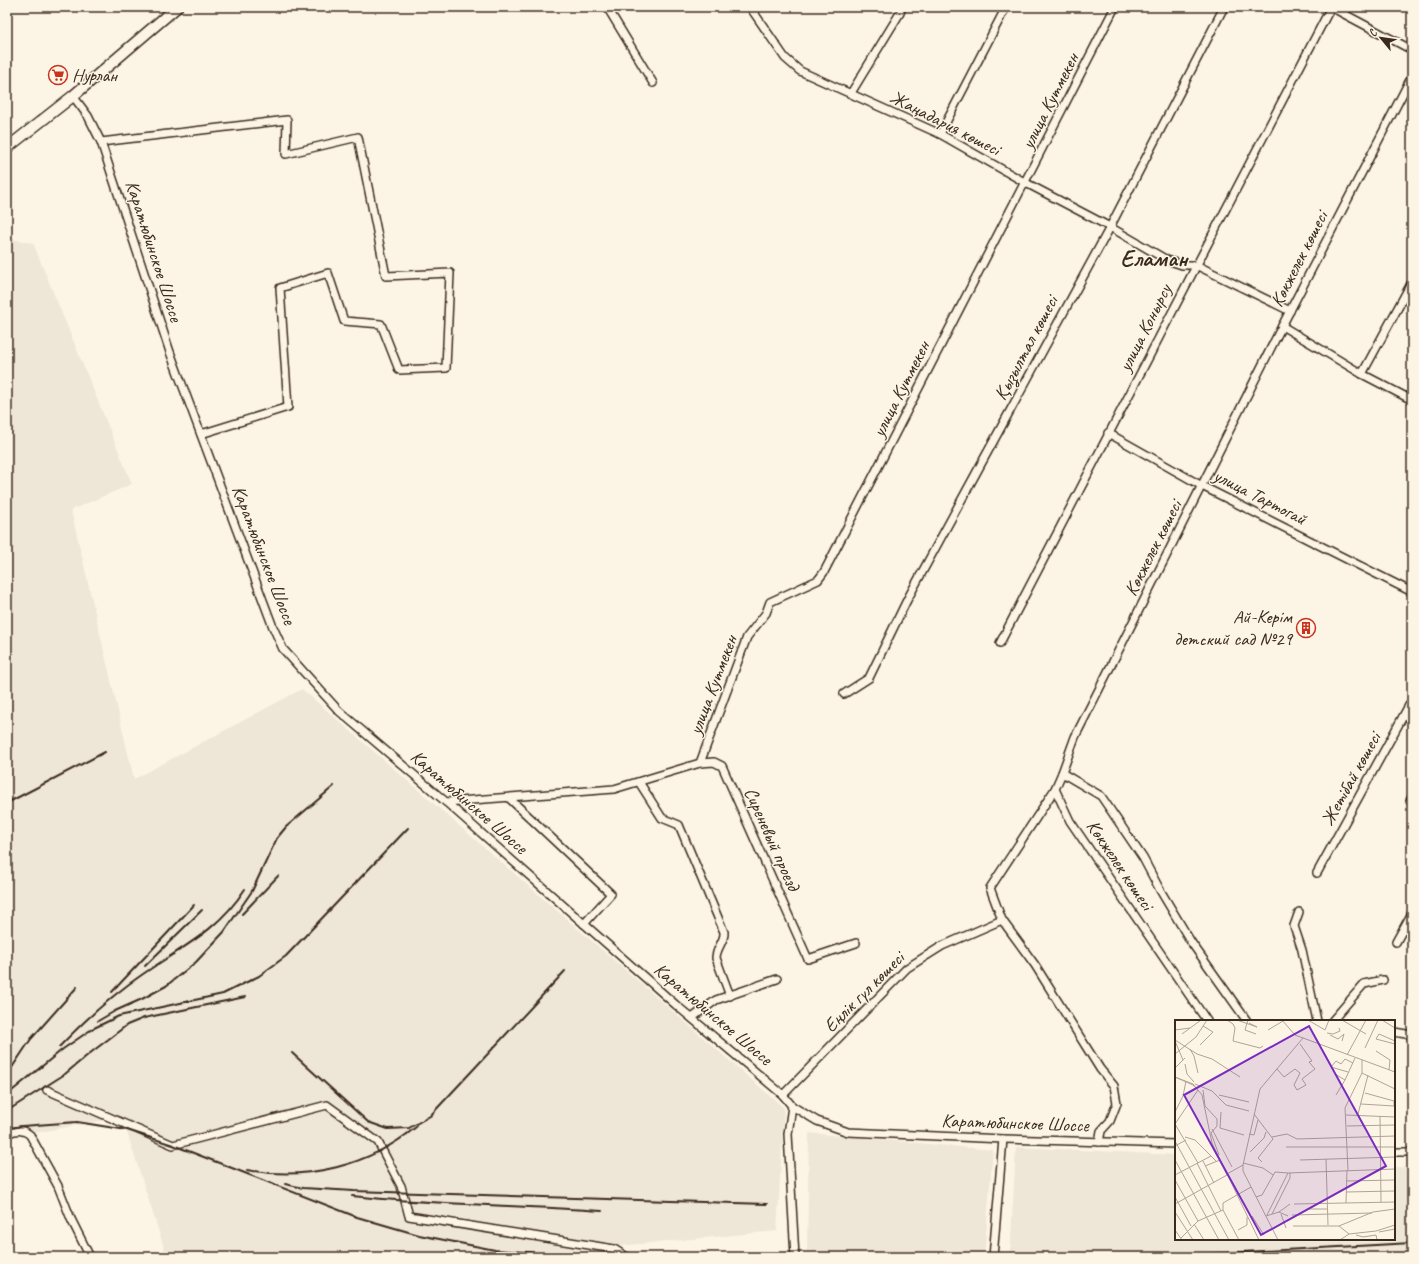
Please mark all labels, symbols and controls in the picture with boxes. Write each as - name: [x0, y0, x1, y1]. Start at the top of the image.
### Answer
- north arrow: [1361, 18, 1401, 58]
- text: С: [1365, 26, 1380, 39]
- street label: улица Кутмекен: [1015, 48, 1085, 154]
- place label: Нурлан: [72, 63, 118, 87]
- supermarket icon: Нурлан: [47, 64, 69, 86]
- street label: Жаңадария көшесі: [886, 85, 1006, 162]
- street label: Каратюбинское Шоссе: [120, 177, 189, 326]
- street label: Көкжелек көшесі: [1265, 205, 1334, 311]
- district label: Еламан: [1120, 244, 1189, 273]
- street label: улица Конырсу: [1112, 279, 1178, 376]
- street label: Қызылтал көшесі: [988, 289, 1065, 404]
- street label: улица Кутмекен: [866, 336, 936, 442]
- street label: улица Тартогай: [1209, 463, 1311, 531]
- street label: Каратюбинское Шоссе: [226, 482, 302, 630]
- street label: Көкжелек көшесі: [1119, 494, 1188, 600]
- place label: Ай-Керім детский сад №29: [1174, 605, 1293, 651]
- building icon: Ай-Керім детский сад №29: [1295, 617, 1317, 639]
- street label: улица Кутмекен: [683, 631, 743, 739]
- street label: Жетібай көшесі: [1316, 726, 1388, 830]
- street label: Каратюбинское Шоссе: [406, 745, 534, 861]
- street label: Сиреневый проезд: [739, 784, 806, 897]
- street label: Көкжелек көшесі: [1081, 815, 1160, 917]
- street label: Еңлік гүл көшесі: [818, 945, 911, 1038]
- street label: Каратюбинское Шоссе: [649, 958, 778, 1072]
- inset map: [1175, 1020, 1395, 1240]
- street label: Каратюбинское Шоссе: [941, 1108, 1091, 1138]

